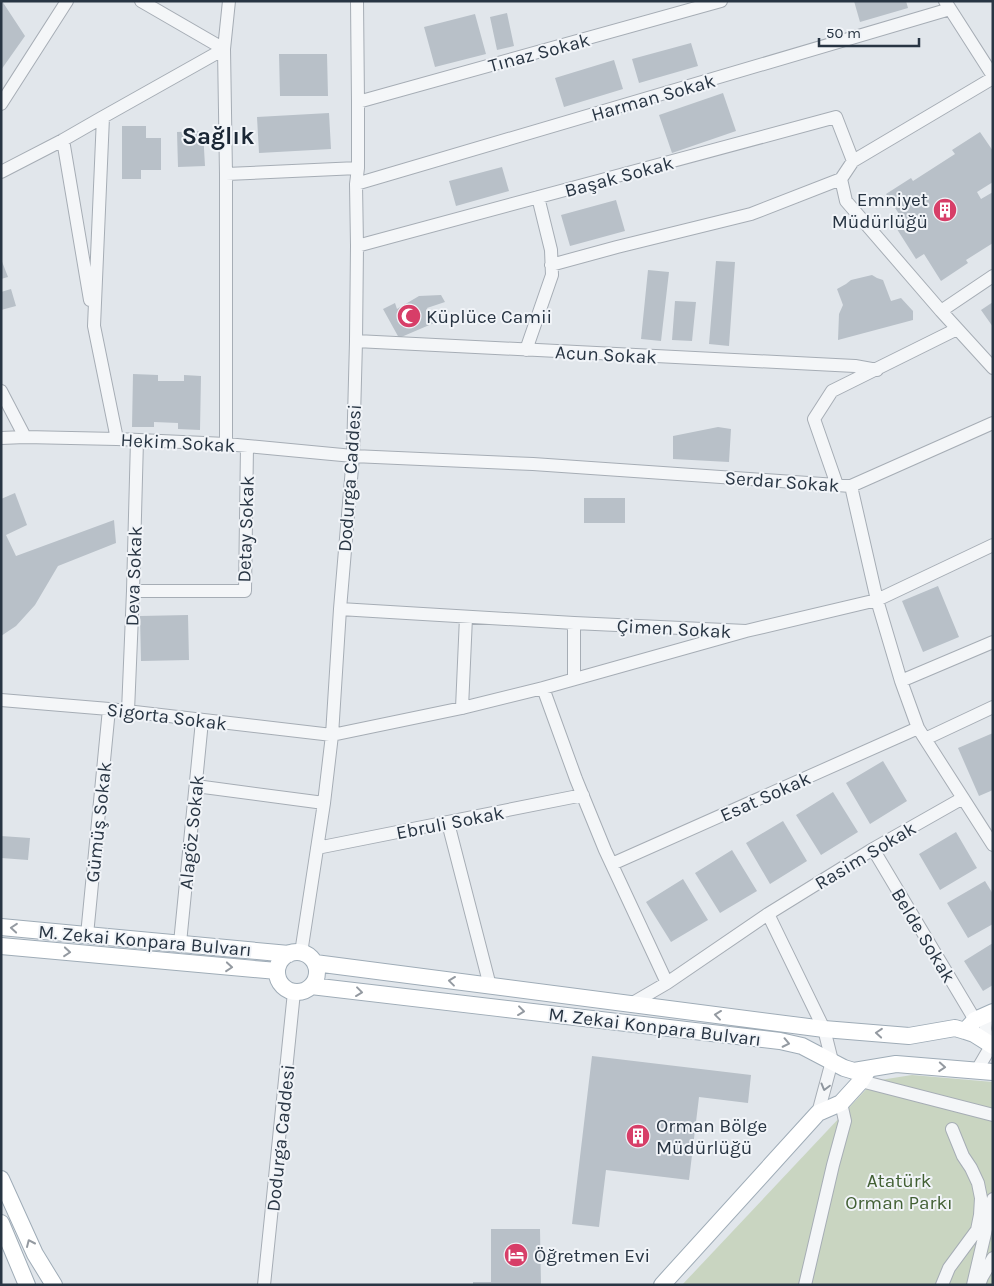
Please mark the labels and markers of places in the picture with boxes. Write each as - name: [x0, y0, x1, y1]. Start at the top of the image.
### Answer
- place label: Emniyet Müdürlüğü: [832, 189, 928, 233]
- building icon: Emniyet Müdürlüğü: [932, 197, 958, 223]
- mosque icon: Küplüce Camii: [396, 303, 422, 329]
- place label: Küplüce Camii: [426, 306, 552, 328]
- place label: Orman Bölge Müdürlüğü: [656, 1115, 767, 1159]
- building icon: Orman Bölge Müdürlüğü: [625, 1123, 651, 1149]
- hotel icon: Öğretmen Evi: [503, 1242, 529, 1268]
- place label: Öğretmen Evi: [534, 1245, 650, 1267]

